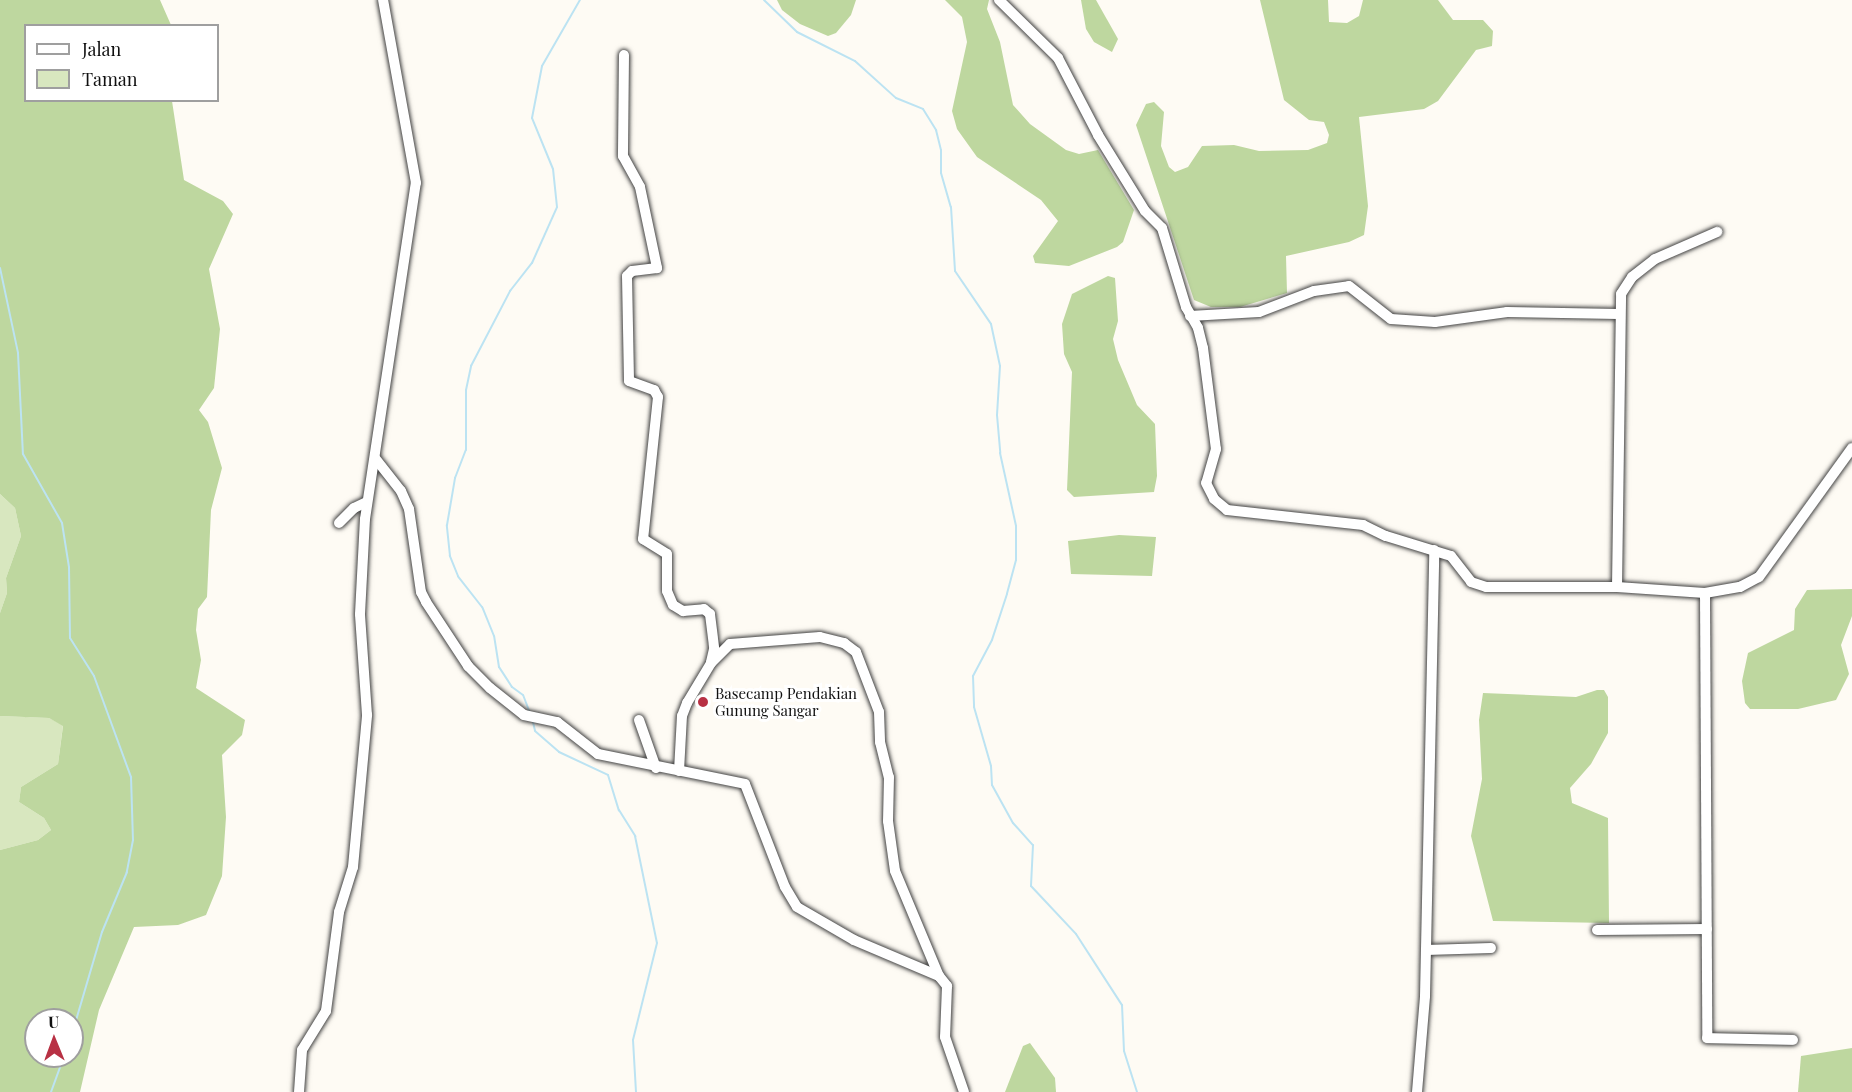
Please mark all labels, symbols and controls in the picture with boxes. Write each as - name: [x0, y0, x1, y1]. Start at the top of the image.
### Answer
- legend: [24, 24, 219, 102]
- text: Jalan: [82, 37, 121, 61]
- text: Taman: [82, 67, 138, 91]
- place label: Basecamp Pendakian Gunung Sangar: [715, 684, 857, 719]
- marker: Basecamp Pendakian Gunung Sangar: [696, 695, 710, 709]
- north arrow: [24, 1008, 84, 1068]
- text: U: [48, 1011, 59, 1032]

